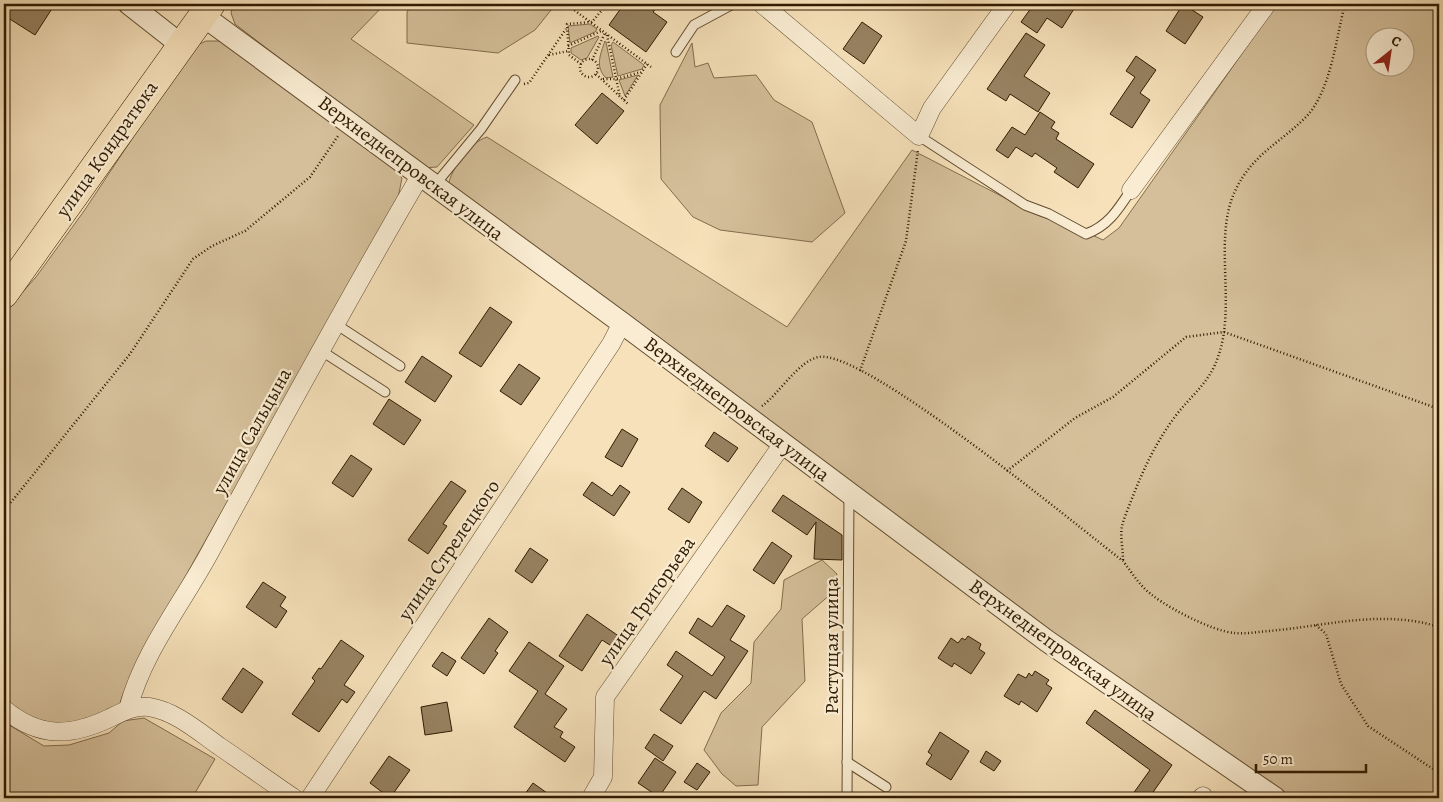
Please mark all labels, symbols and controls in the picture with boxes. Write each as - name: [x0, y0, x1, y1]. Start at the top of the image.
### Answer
- north arrow: [1366, 28, 1416, 78]
- text: С: [1388, 31, 1405, 52]
- street label: улица Кондратюка: [49, 75, 165, 224]
- street label: Верхнеднепровская улица: [313, 89, 510, 247]
- street label: Верхнеднепровская улица: [639, 330, 836, 488]
- street label: улица Сальцына: [206, 362, 298, 500]
- street label: улица Стрелецкого: [391, 474, 506, 627]
- street label: улица Григорьева: [592, 530, 702, 672]
- street label: Верхнеднепровская улица: [964, 573, 1163, 728]
- street label: Растущая улица: [818, 577, 845, 714]
- scale bar: [1256, 742, 1366, 774]
- text: 50 m: [1263, 749, 1293, 769]

